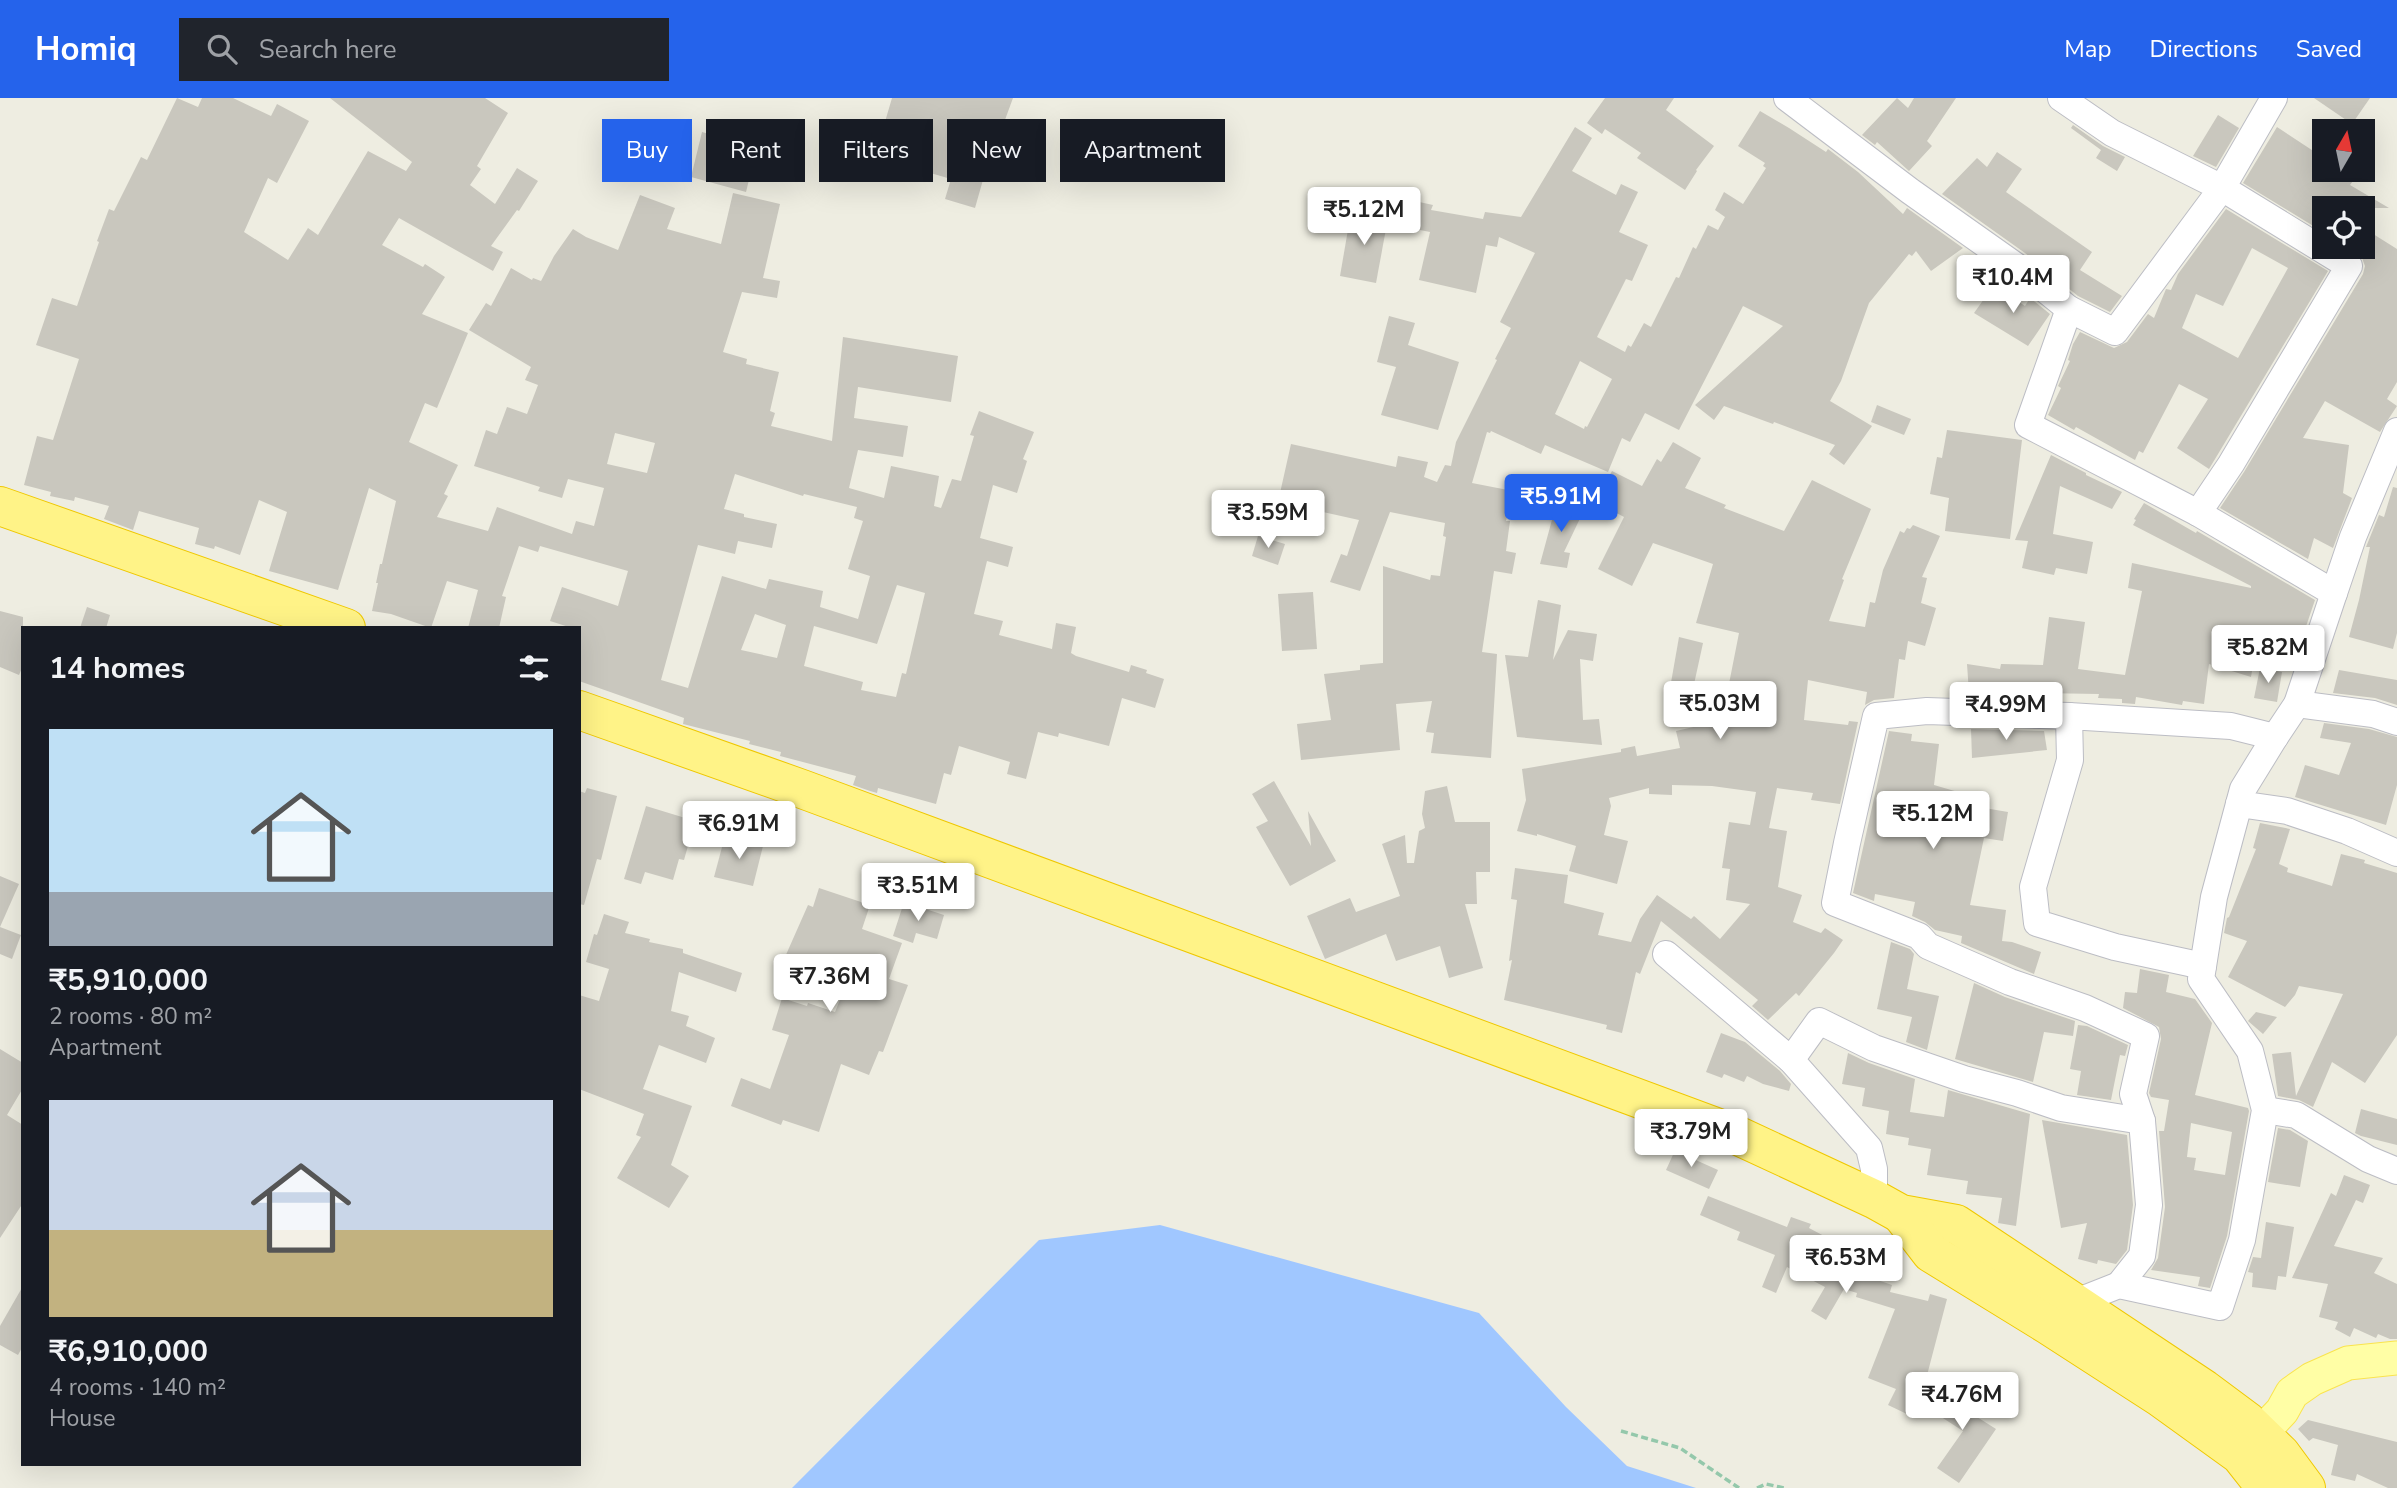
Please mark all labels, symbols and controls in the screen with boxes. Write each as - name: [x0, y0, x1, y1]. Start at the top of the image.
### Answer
- search box: [179, 18, 669, 81]
- text: Homiq: [35, 27, 137, 72]
- icon: search: [203, 30, 241, 68]
- text: Search here: [259, 32, 397, 67]
- text: Map: [2064, 33, 2111, 65]
- text: Directions: [2149, 33, 2258, 65]
- text: Saved: [2296, 33, 2362, 65]
- chip: Buy: [602, 119, 692, 182]
- chip: Rent: [706, 119, 805, 182]
- chip: Filters: [819, 119, 933, 182]
- chip: New: [947, 119, 1046, 182]
- chip: Apartment: [1060, 119, 1225, 182]
- north arrow: [2312, 119, 2375, 182]
- map controls: [2312, 119, 2375, 259]
- pin: ₹5.12M: [1307, 188, 1421, 247]
- text: ₹5.12M: [1324, 194, 1404, 225]
- button: locate: [2312, 196, 2375, 259]
- pin: ₹10.4M: [1956, 256, 2070, 315]
- text: ₹10.4M: [1973, 262, 2053, 293]
- pin: ₹5.91M: [1504, 474, 1618, 534]
- text: ₹5.91M: [1521, 481, 1601, 512]
- pin: ₹3.59M: [1211, 490, 1325, 550]
- text: ₹3.59M: [1228, 497, 1308, 528]
- pin: ₹5.82M: [2211, 626, 2325, 685]
- text: ₹5.82M: [2228, 632, 2308, 663]
- text: 14 homes: [49, 648, 185, 689]
- icon: filters: [515, 649, 553, 687]
- pin: ₹5.03M: [1663, 682, 1777, 741]
- pin: ₹4.99M: [1949, 682, 2063, 742]
- text: ₹5.03M: [1680, 688, 1760, 719]
- text: ₹4.99M: [1966, 689, 2046, 720]
- icon: home: [238, 774, 364, 900]
- pin: ₹5.12M: [1876, 792, 1990, 851]
- text: ₹5.12M: [1893, 798, 1973, 829]
- pin: ₹6.91M: [682, 802, 796, 861]
- text: ₹6.91M: [699, 808, 779, 839]
- pin: ₹3.51M: [861, 864, 975, 923]
- text: ₹3.51M: [878, 870, 958, 901]
- pin: ₹7.36M: [773, 954, 887, 1014]
- text: ₹5,910,000: [49, 960, 208, 1001]
- text: ₹7.36M: [790, 961, 870, 992]
- text: 2 rooms · 80 m²: [49, 1001, 212, 1032]
- text: Apartment: [49, 1032, 161, 1063]
- pin: ₹3.79M: [1634, 1110, 1748, 1169]
- text: ₹3.79M: [1651, 1116, 1731, 1147]
- icon: home: [238, 1145, 364, 1271]
- pin: ₹6.53M: [1789, 1236, 1903, 1295]
- text: ₹6.53M: [1806, 1242, 1886, 1273]
- text: ₹6,910,000: [49, 1331, 208, 1372]
- text: 4 rooms · 140 m²: [49, 1372, 226, 1403]
- pin: ₹4.76M: [1905, 1372, 2019, 1432]
- text: ₹4.76M: [1922, 1379, 2002, 1410]
- text: House: [49, 1403, 116, 1434]

